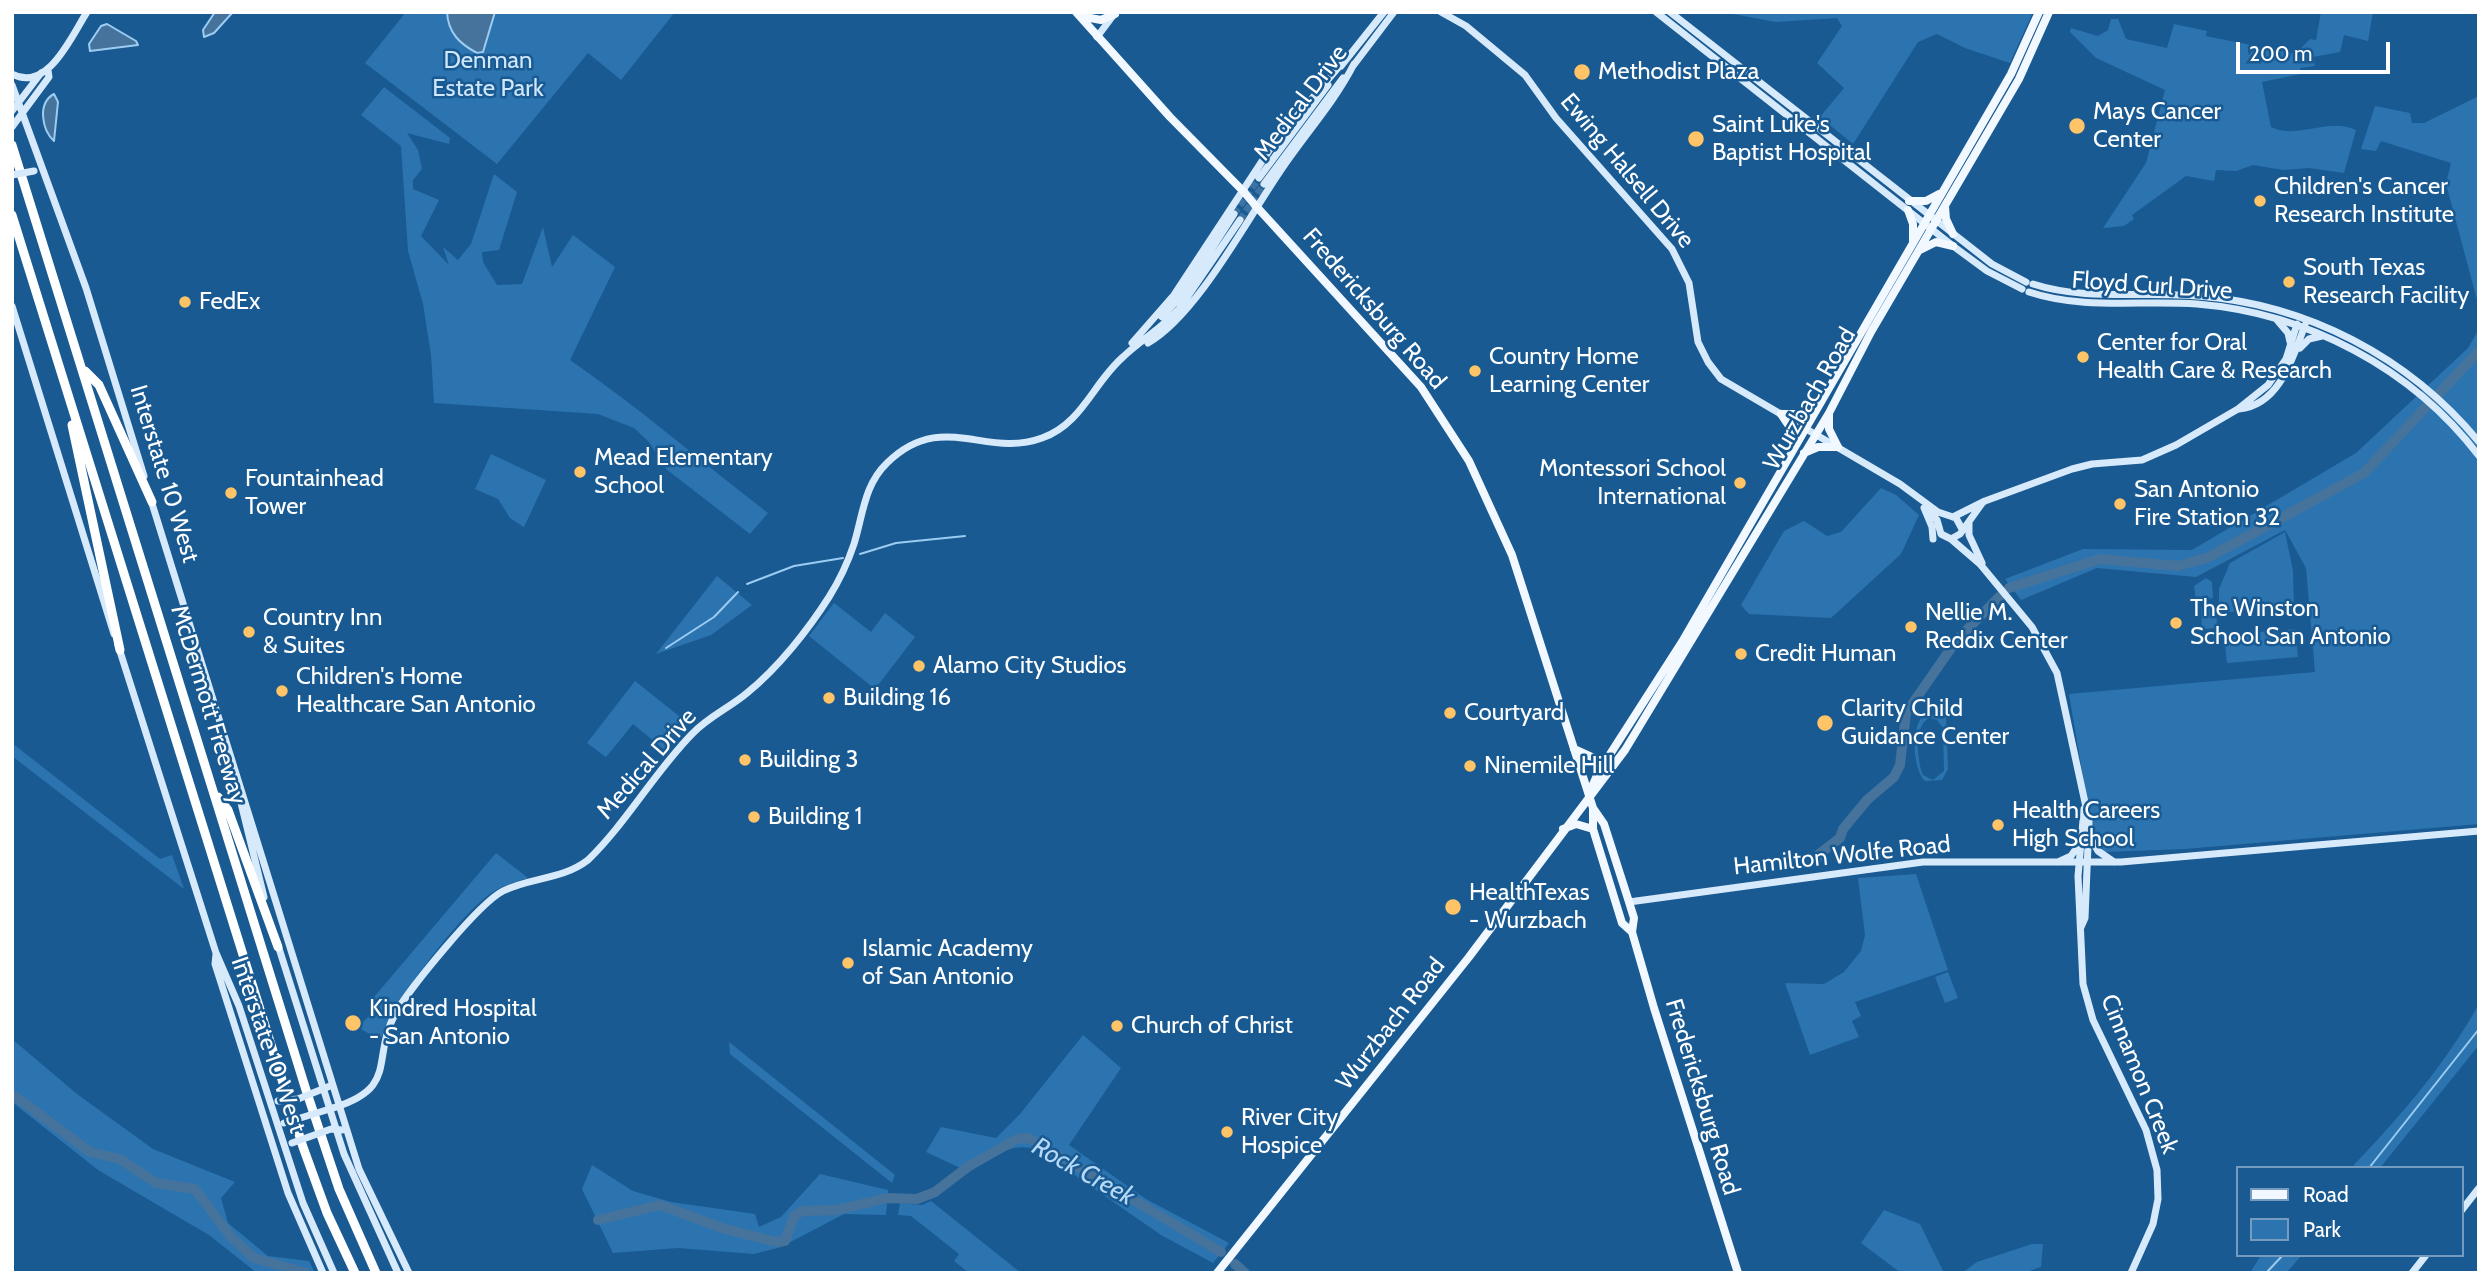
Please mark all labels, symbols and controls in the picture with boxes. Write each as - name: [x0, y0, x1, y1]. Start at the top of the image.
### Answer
- scale bar: [2239, 28, 2393, 72]
- street label: Medical Drive: [1248, 40, 1354, 166]
- text: 200 m: [2249, 41, 2312, 66]
- park label: Denman Estate Park: [432, 47, 544, 103]
- place label: Methodist Plaza: [1598, 58, 1759, 86]
- marker: Methodist Plaza: [1572, 62, 1592, 82]
- street label: Ewing Halsell Drive: [1554, 88, 1700, 254]
- place label: Mays Cancer Center: [2093, 98, 2221, 154]
- place label: Saint Luke's Baptist Hospital: [1712, 111, 1871, 167]
- marker: Mays Cancer Center: [2067, 116, 2087, 136]
- marker: Saint Luke's Baptist Hospital: [1686, 129, 1706, 149]
- place label: Children's Cancer Research Institute: [2274, 173, 2454, 229]
- marker: Children's Cancer Research Institute: [2252, 193, 2268, 209]
- street label: Fredericksburg Road: [1296, 223, 1452, 395]
- place label: South Texas Research Facility: [2303, 254, 2469, 310]
- street label: Floyd Curl Drive: [2071, 266, 2233, 306]
- marker: South Texas Research Facility: [2281, 274, 2297, 290]
- place label: FedEx: [199, 288, 260, 316]
- marker: FedEx: [177, 294, 193, 310]
- street label: Wurzbach Road: [1758, 323, 1862, 475]
- place label: Center for Oral Health Care & Research: [2097, 329, 2332, 385]
- place label: Country Home Learning Center: [1489, 343, 1649, 399]
- marker: Center for Oral Health Care & Research: [2075, 349, 2091, 365]
- marker: Country Home Learning Center: [1467, 363, 1483, 379]
- street label: Interstate 10 West: [123, 382, 205, 566]
- place label: Mead Elementary School: [594, 444, 773, 500]
- place label: Montessori School International: [1539, 455, 1726, 511]
- marker: Mead Elementary School: [572, 464, 588, 480]
- place label: Fountainhead Tower: [245, 465, 384, 521]
- marker: Montessori School International: [1732, 475, 1748, 491]
- place label: San Antonio Fire Station 32: [2134, 476, 2280, 532]
- marker: Fountainhead Tower: [223, 485, 239, 501]
- marker: San Antonio Fire Station 32: [2112, 496, 2128, 512]
- place label: The Winston School San Antonio: [2190, 595, 2391, 651]
- place label: Nellie M. Reddix Center: [1925, 599, 2068, 655]
- street label: McDermott Freeway: [164, 602, 252, 808]
- place label: Country Inn & Suites: [263, 604, 382, 660]
- marker: The Winston School San Antonio: [2168, 615, 2184, 631]
- marker: Nellie M. Reddix Center: [1903, 619, 1919, 635]
- marker: Country Inn & Suites: [241, 624, 257, 640]
- place label: Credit Human: [1755, 640, 1896, 668]
- marker: Credit Human: [1733, 646, 1749, 662]
- place label: Alamo City Studios: [933, 652, 1127, 680]
- marker: Alamo City Studios: [911, 658, 927, 674]
- place label: Children's Home Healthcare San Antonio: [296, 663, 536, 719]
- marker: Children's Home Healthcare San Antonio: [274, 683, 290, 699]
- place label: Building 16: [843, 684, 951, 712]
- marker: Building 16: [821, 690, 837, 706]
- place label: Clarity Child Guidance Center: [1841, 695, 2009, 751]
- place label: Courtyard: [1464, 699, 1564, 727]
- street label: Medical Drive: [591, 703, 703, 825]
- marker: Courtyard: [1442, 705, 1458, 721]
- marker: Clarity Child Guidance Center: [1815, 713, 1835, 733]
- place label: Building 3: [759, 746, 859, 774]
- marker: Building 3: [737, 752, 753, 768]
- place label: Ninemile Hill: [1484, 752, 1614, 780]
- marker: Ninemile Hill: [1462, 758, 1478, 774]
- place label: Health Careers High School: [2012, 797, 2160, 853]
- place label: Building 1: [768, 803, 862, 831]
- marker: Building 1: [746, 809, 762, 825]
- marker: Health Careers High School: [1990, 817, 2006, 833]
- street label: Hamilton Wolfe Road: [1732, 830, 1952, 882]
- place label: HealthTexas - Wurzbach: [1469, 879, 1590, 935]
- marker: HealthTexas - Wurzbach: [1443, 897, 1463, 917]
- place label: Islamic Academy of San Antonio: [862, 935, 1033, 991]
- street label: Wurzbach Road: [1331, 952, 1451, 1096]
- street label: Interstate 10 West: [224, 953, 312, 1137]
- marker: Islamic Academy of San Antonio: [840, 955, 856, 971]
- street label: Cinnamon Creek: [2094, 990, 2184, 1158]
- place label: Kindred Hospital - San Antonio: [369, 995, 537, 1051]
- street label: Fredericksburg Road: [1658, 995, 1746, 1199]
- place label: Church of Christ: [1131, 1012, 1293, 1040]
- marker: Kindred Hospital - San Antonio: [343, 1013, 363, 1033]
- marker: Church of Christ: [1109, 1018, 1125, 1034]
- place label: River City Hospice: [1241, 1104, 1338, 1160]
- marker: River City Hospice: [1219, 1124, 1235, 1140]
- water label: Rock Creek: [1026, 1131, 1140, 1213]
- legend: [2236, 1166, 2463, 1257]
- text: Road: [2303, 1182, 2349, 1207]
- text: Park: [2303, 1217, 2341, 1242]

